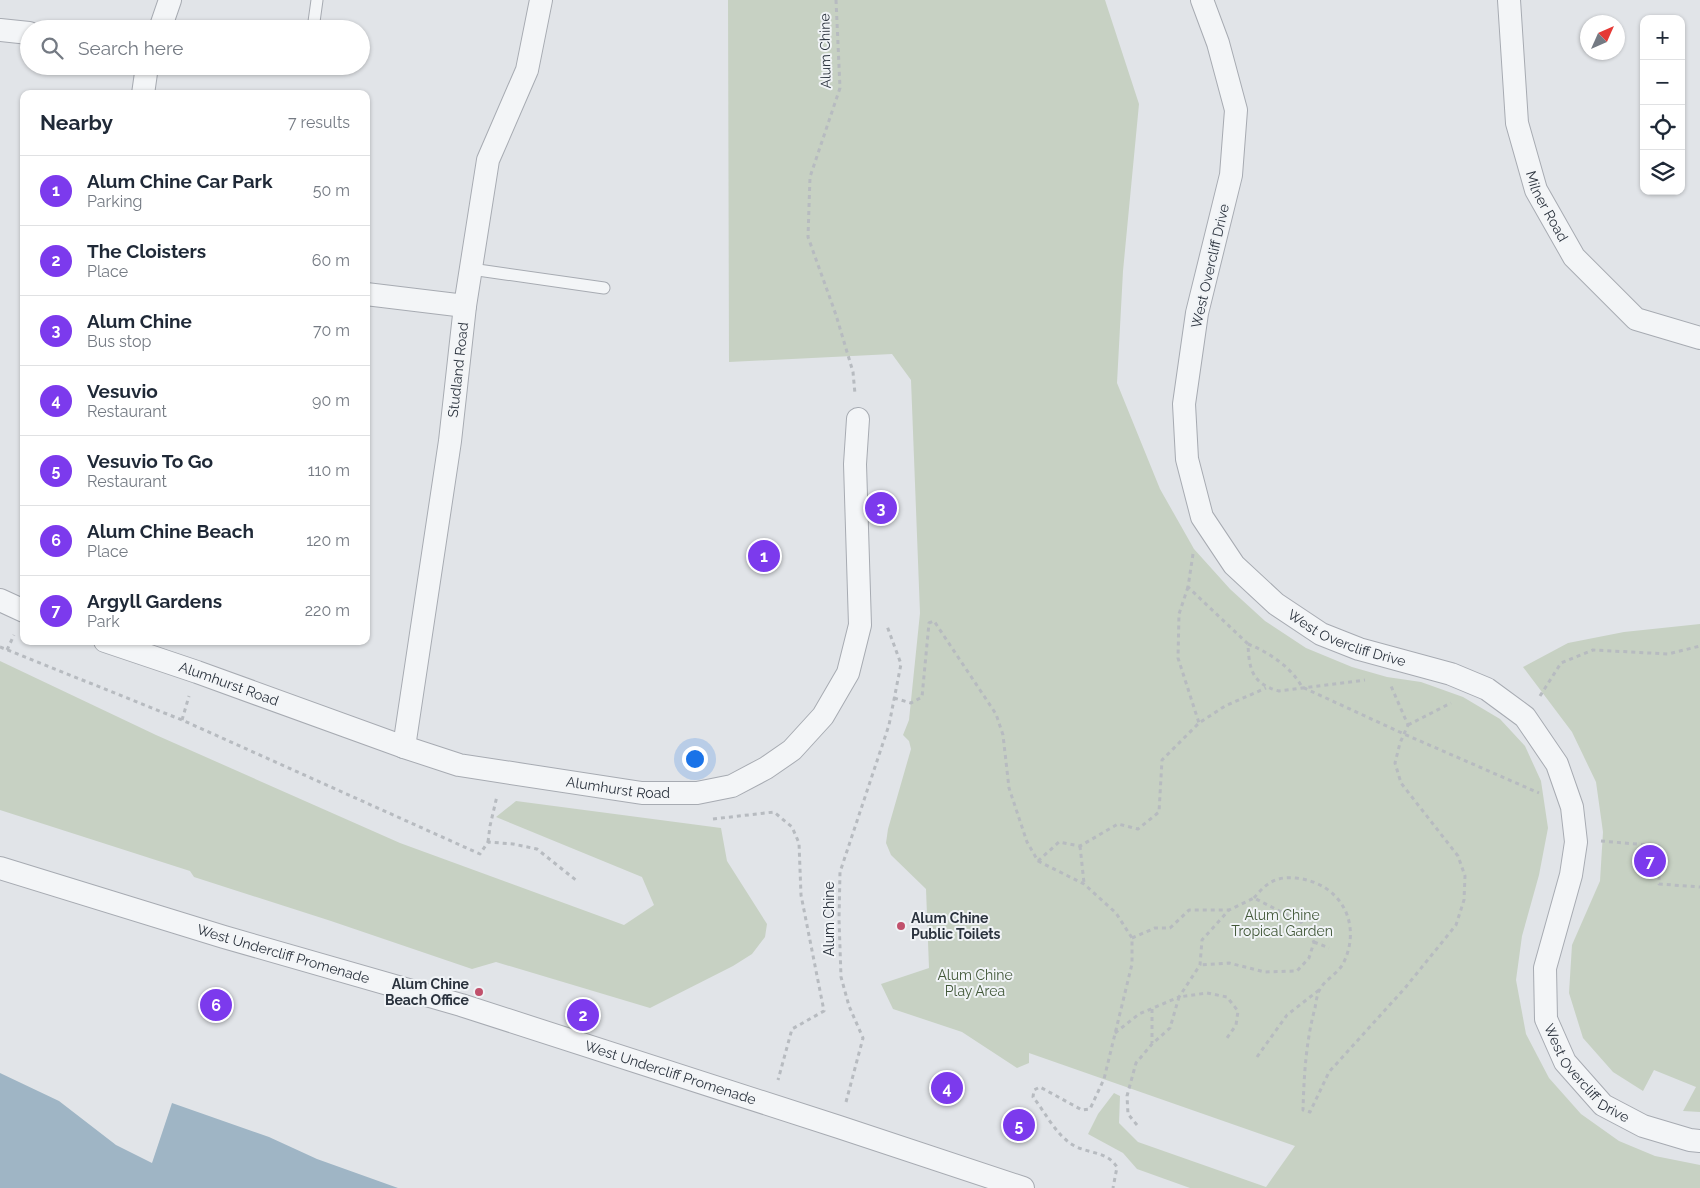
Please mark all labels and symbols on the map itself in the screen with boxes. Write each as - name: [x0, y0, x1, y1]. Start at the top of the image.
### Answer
- street label: Alum Chine: [816, 13, 834, 89]
- north arrow: [1580, 15, 1625, 60]
- street label: Milner Road: [1523, 169, 1571, 244]
- street label: West Overcliff Drive: [1188, 202, 1232, 330]
- street label: Studland Road: [445, 321, 471, 418]
- pin: 3: [865, 489, 897, 527]
- pin: 1: [748, 537, 780, 575]
- street label: West Overcliff Drive: [1285, 606, 1408, 669]
- street label: Alumhurst Road: [177, 659, 281, 709]
- your location: [682, 746, 708, 772]
- street label: Alumhurst Road: [565, 774, 670, 801]
- pin: 7: [1634, 842, 1666, 880]
- street label: Alum Chine: [821, 881, 837, 957]
- park label: Alum Chine Tropical Garden: [1231, 907, 1333, 939]
- place label: Alum Chine Public Toilets: [911, 910, 1001, 942]
- marker: Alum Chine Public Toilets: [895, 920, 907, 932]
- street label: West Undercliff Promenade: [195, 921, 371, 986]
- park label: Alum Chine Play Area: [937, 967, 1013, 999]
- place label: Alum Chine Beach Office: [385, 976, 470, 1008]
- pin: 6: [200, 986, 232, 1024]
- marker: Alum Chine Beach Office: [473, 986, 485, 998]
- pin: 2: [567, 996, 599, 1034]
- street label: West Overcliff Drive: [1541, 1021, 1632, 1125]
- street label: West Undercliff Promenade: [583, 1038, 758, 1108]
- pin: 4: [931, 1069, 963, 1107]
- pin: 5: [1003, 1106, 1035, 1144]

